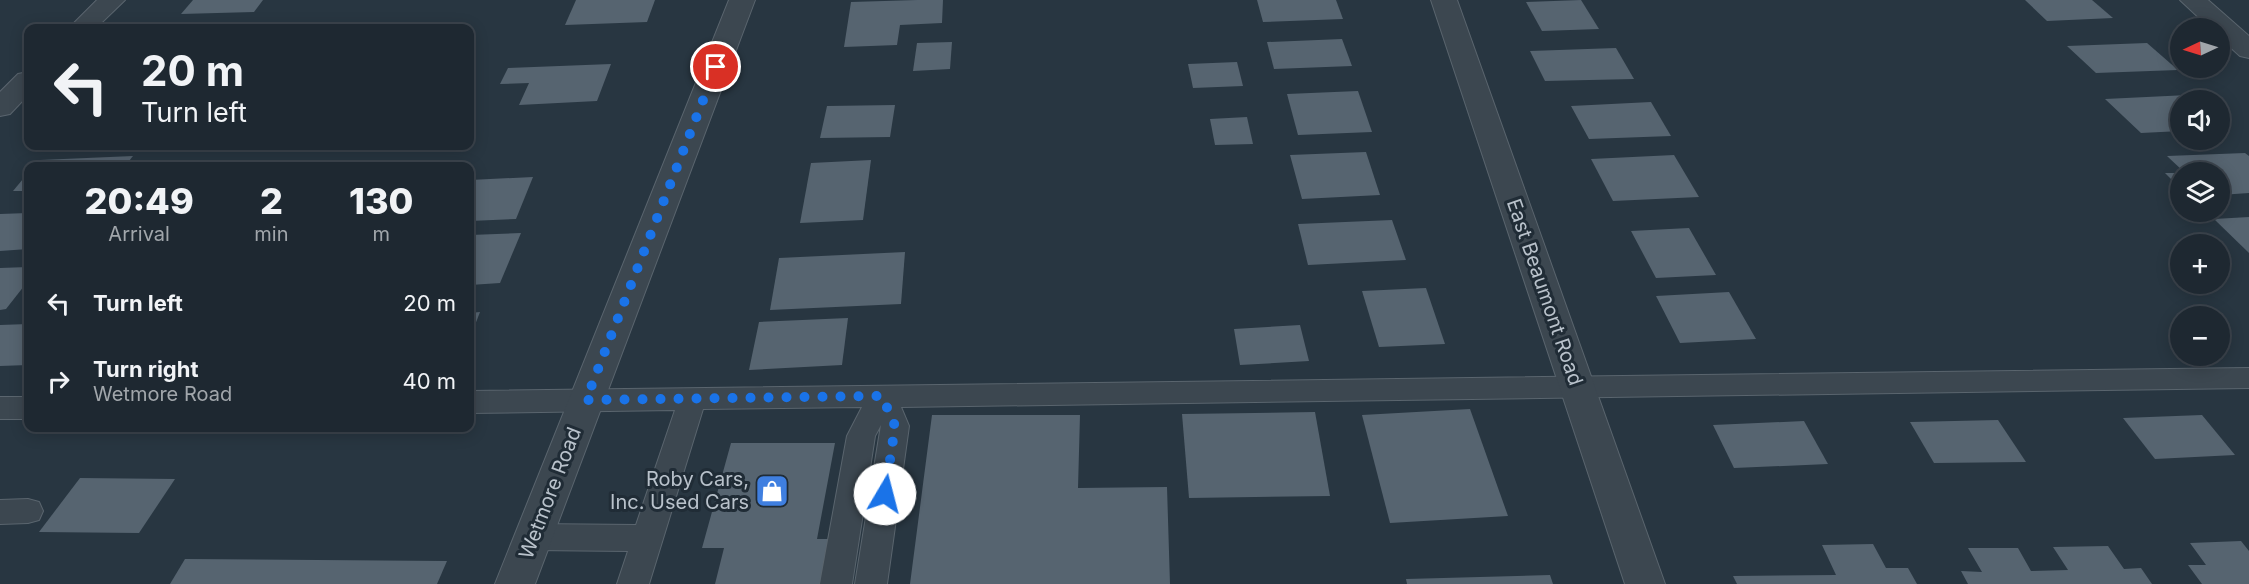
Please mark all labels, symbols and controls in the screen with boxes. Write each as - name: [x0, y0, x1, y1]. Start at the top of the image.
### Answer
- north arrow: [2170, 18, 2230, 78]
- map controls: [2170, 18, 2230, 366]
- pin: [690, 41, 741, 92]
- text: 20 m: [141, 45, 244, 96]
- icon: left: [42, 48, 120, 126]
- icon: arrive: [699, 50, 732, 83]
- button: sound: [2170, 90, 2230, 150]
- text: Turn left: [141, 96, 247, 129]
- button: layers: [2170, 162, 2230, 222]
- text: 20:49: [85, 179, 194, 223]
- text: 2: [260, 179, 283, 223]
- text: 130: [349, 179, 413, 223]
- street label: East Beaumont Road: [1502, 196, 1588, 388]
- text: Arrival: [108, 222, 170, 246]
- text: min: [254, 222, 288, 246]
- text: m: [372, 222, 390, 246]
- button: +: [2170, 234, 2230, 294]
- icon: left: [42, 287, 75, 320]
- text: Turn left: [93, 290, 183, 316]
- text: 20 m: [403, 290, 456, 316]
- button: −: [2170, 306, 2230, 366]
- text: Turn right: [93, 356, 199, 382]
- icon: right: [42, 365, 75, 398]
- text: 40 m: [402, 368, 456, 394]
- text: Wetmore Road: [93, 382, 232, 406]
- street label: Wetmore Road: [514, 424, 586, 562]
- position arrow: [853, 462, 917, 526]
- place label: Roby Cars, Inc. Used Cars: [610, 467, 749, 514]
- shop icon: Roby Cars, Inc. Used Cars: [754, 473, 790, 509]

